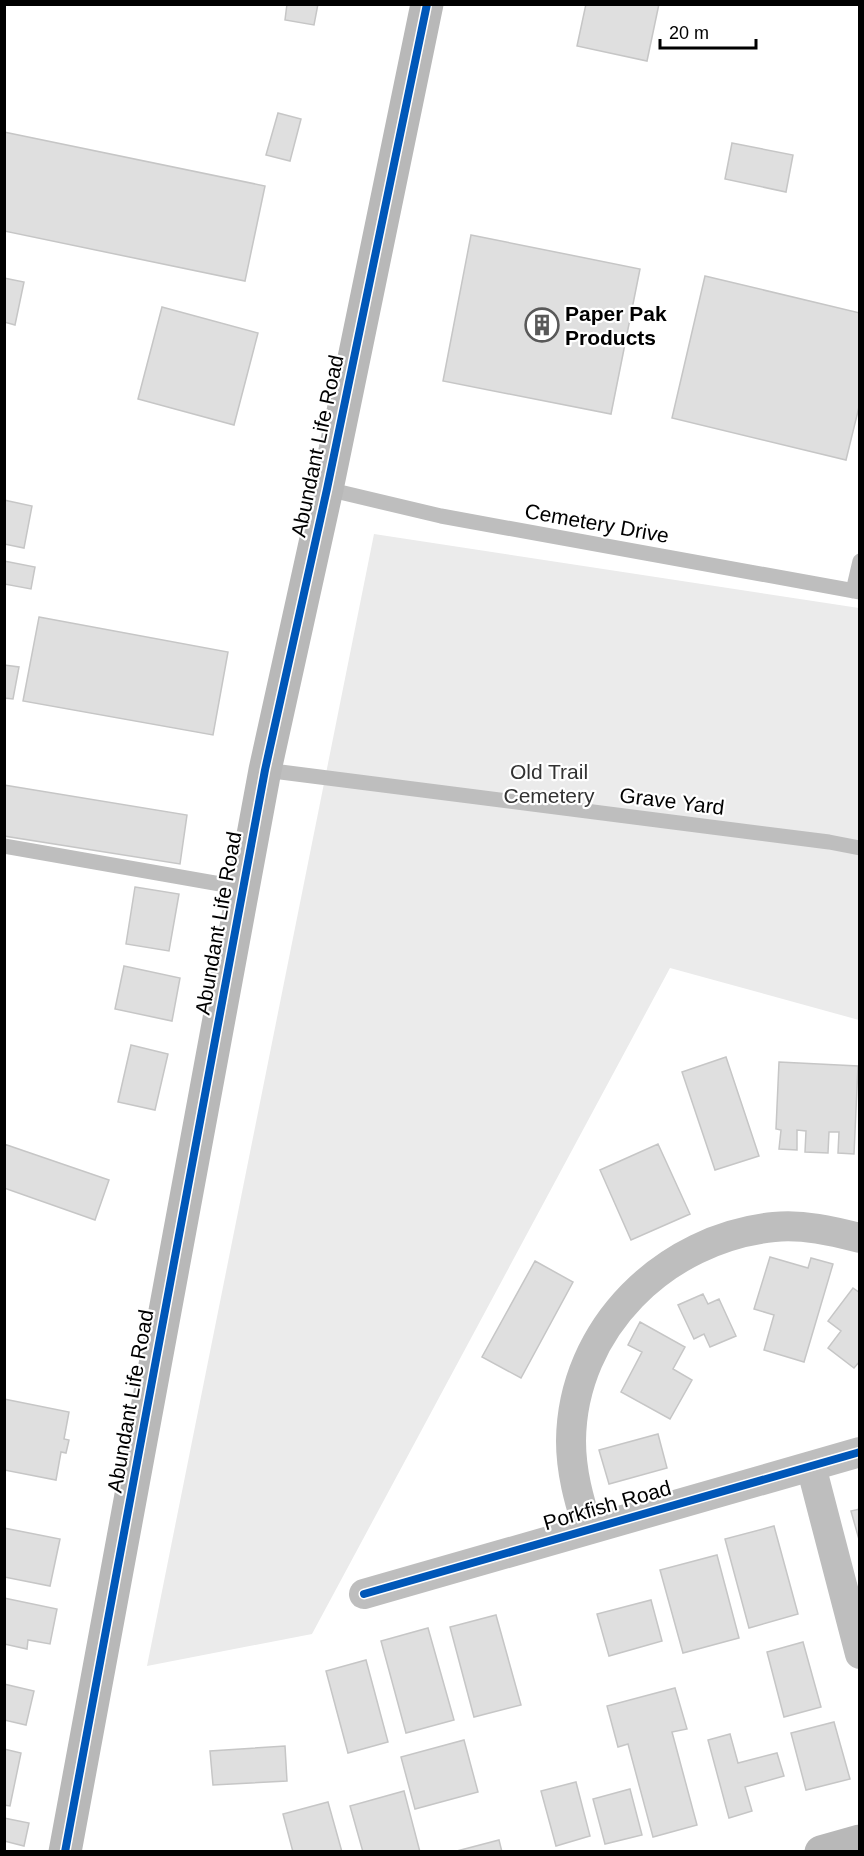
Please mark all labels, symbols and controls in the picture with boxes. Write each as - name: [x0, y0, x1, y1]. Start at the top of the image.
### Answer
- scale bar: [660, 12, 756, 50]
- text: 20 m: [669, 23, 709, 43]
- place label: Paper Pak Products: [565, 302, 667, 349]
- building icon: Paper Pak Products: [524, 307, 560, 343]
- street label: Abundant Life Road: [286, 353, 348, 539]
- street label: Cemetery Drive: [523, 499, 671, 547]
- park label: Old Trail Cemetery: [503, 760, 595, 807]
- street label: Grave Yard: [618, 783, 726, 819]
- street label: Abundant Life Road: [191, 830, 245, 1016]
- street label: Abundant Life Road: [103, 1308, 157, 1494]
- street label: Porkfish Road: [540, 1476, 674, 1534]

